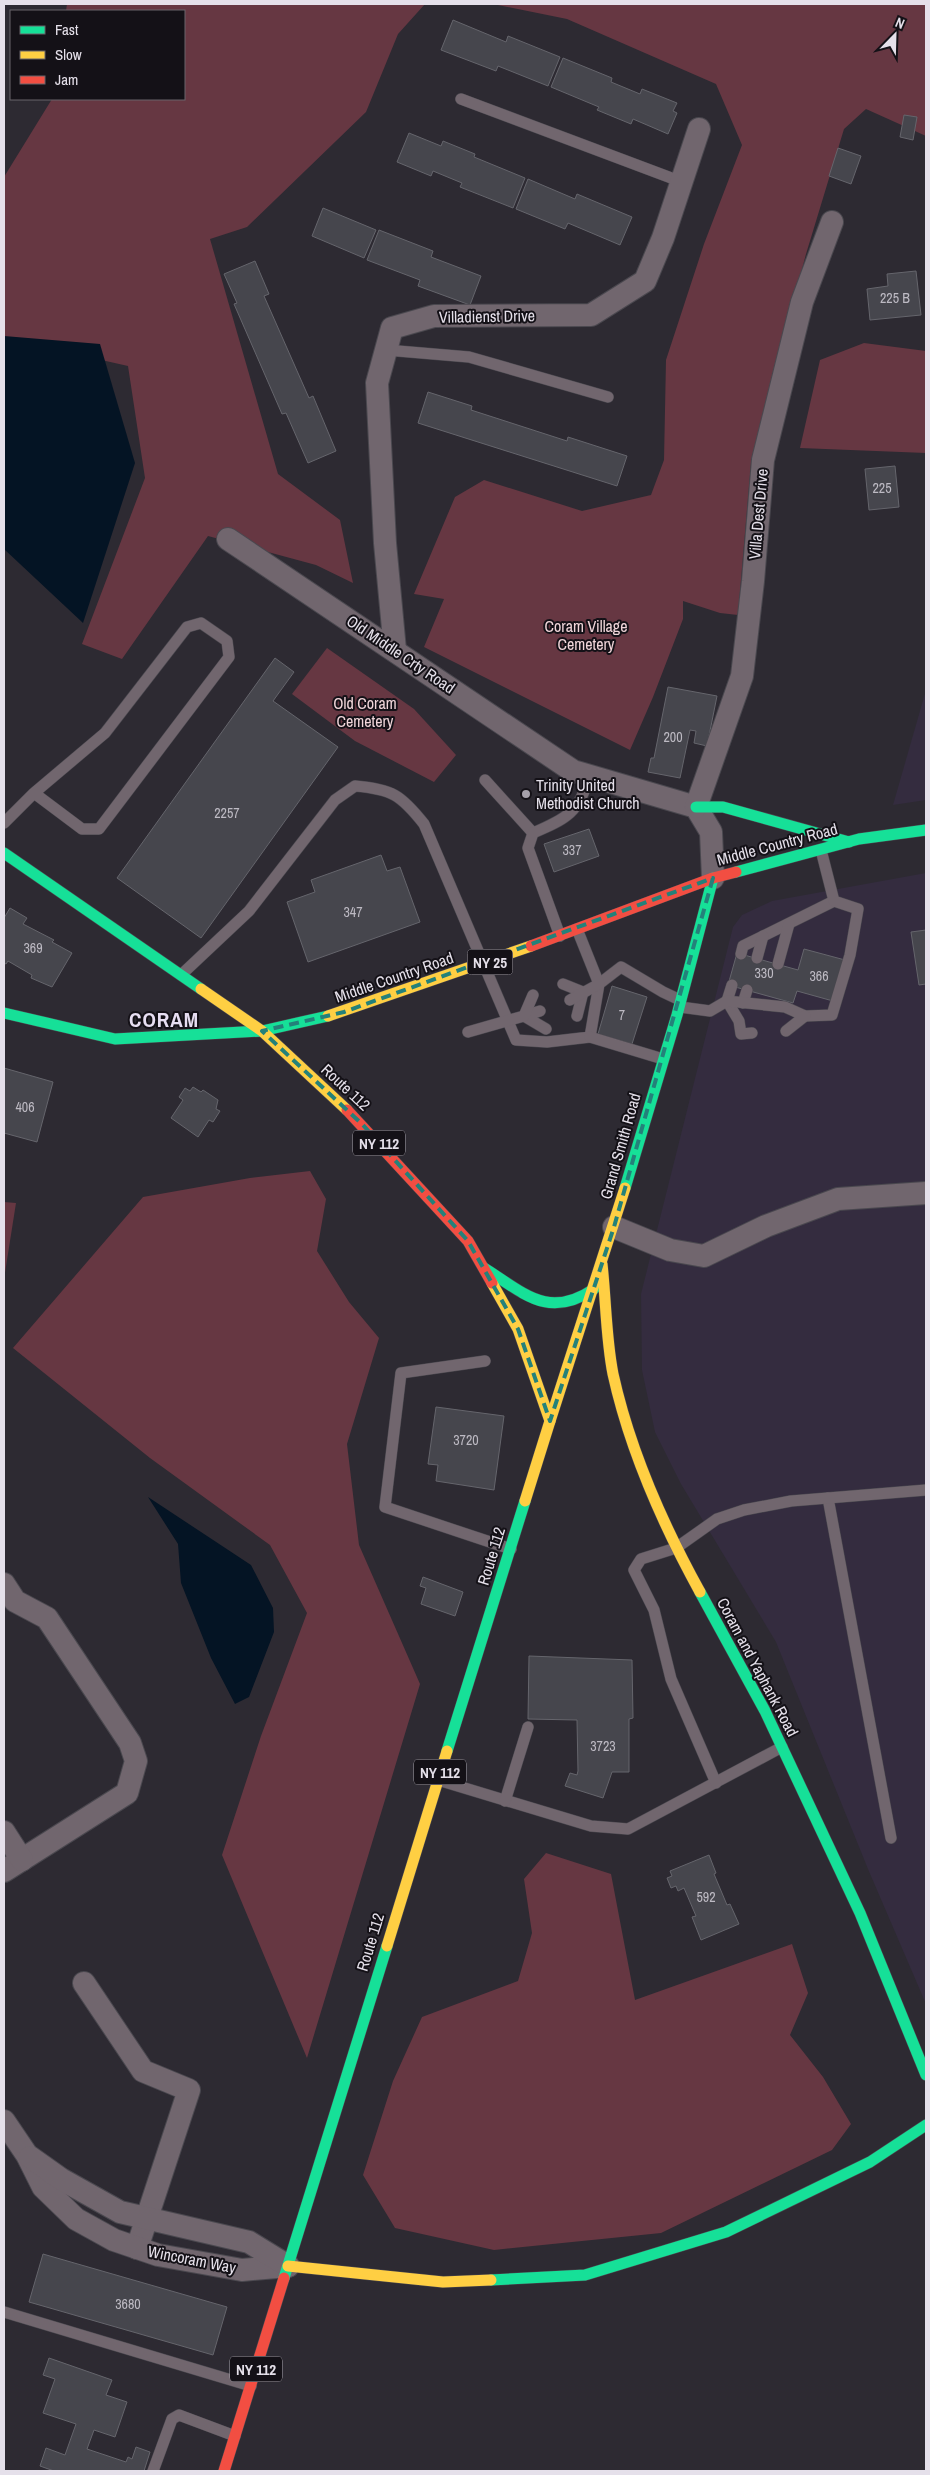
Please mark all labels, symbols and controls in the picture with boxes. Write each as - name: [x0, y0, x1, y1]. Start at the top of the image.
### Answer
- legend: [10, 10, 185, 100]
- north arrow: [870, 10, 920, 60]
- text: N: [893, 13, 907, 33]
- text: Fast: [55, 19, 79, 40]
- text: Slow: [55, 44, 82, 65]
- text: Jam: [55, 69, 78, 90]
- house number: 225 B: [880, 289, 910, 307]
- street label: Villadienst Drive: [439, 304, 535, 328]
- street label: Villa Dest Drive: [743, 468, 773, 560]
- house number: 225: [872, 479, 892, 497]
- street label: Old Middle Crty Road: [343, 610, 459, 698]
- park label: Coram Village Cemetery: [545, 615, 627, 655]
- park label: Old Coram Cemetery: [333, 692, 397, 732]
- house number: 200: [663, 728, 683, 746]
- place label: Trinity United Methodist Church: [536, 774, 640, 814]
- marker: Trinity United Methodist Church: [520, 788, 532, 800]
- house number: 2257: [214, 804, 240, 822]
- street label: Middle Country Road: [714, 817, 840, 871]
- house number: 337: [562, 841, 582, 859]
- house number: 347: [343, 903, 363, 921]
- house number: 369: [23, 939, 43, 957]
- street label: Middle Country Road: [332, 946, 456, 1008]
- road number: NY 25: [468, 950, 512, 974]
- house number: 330: [754, 964, 774, 982]
- house number: 366: [809, 967, 829, 985]
- district label: CORAM: [129, 1005, 199, 1034]
- house number: 7: [619, 1006, 625, 1024]
- street label: Route 112: [317, 1059, 375, 1115]
- street label: Grand Smith Road: [594, 1090, 646, 1202]
- house number: 406: [15, 1098, 35, 1116]
- road number: NY 112: [353, 1130, 405, 1156]
- house number: 3720: [453, 1431, 479, 1449]
- street label: Route 112: [472, 1524, 510, 1588]
- street label: Coram and Yaphank Road: [712, 1594, 804, 1740]
- house number: 3723: [590, 1737, 616, 1755]
- road number: NY 112: [414, 1760, 466, 1784]
- house number: 592: [696, 1888, 716, 1906]
- street label: Route 112: [351, 1910, 389, 1974]
- street label: Wincoram Way: [146, 2240, 238, 2278]
- house number: 3680: [115, 2295, 141, 2313]
- road number: NY 112: [230, 2356, 282, 2382]

